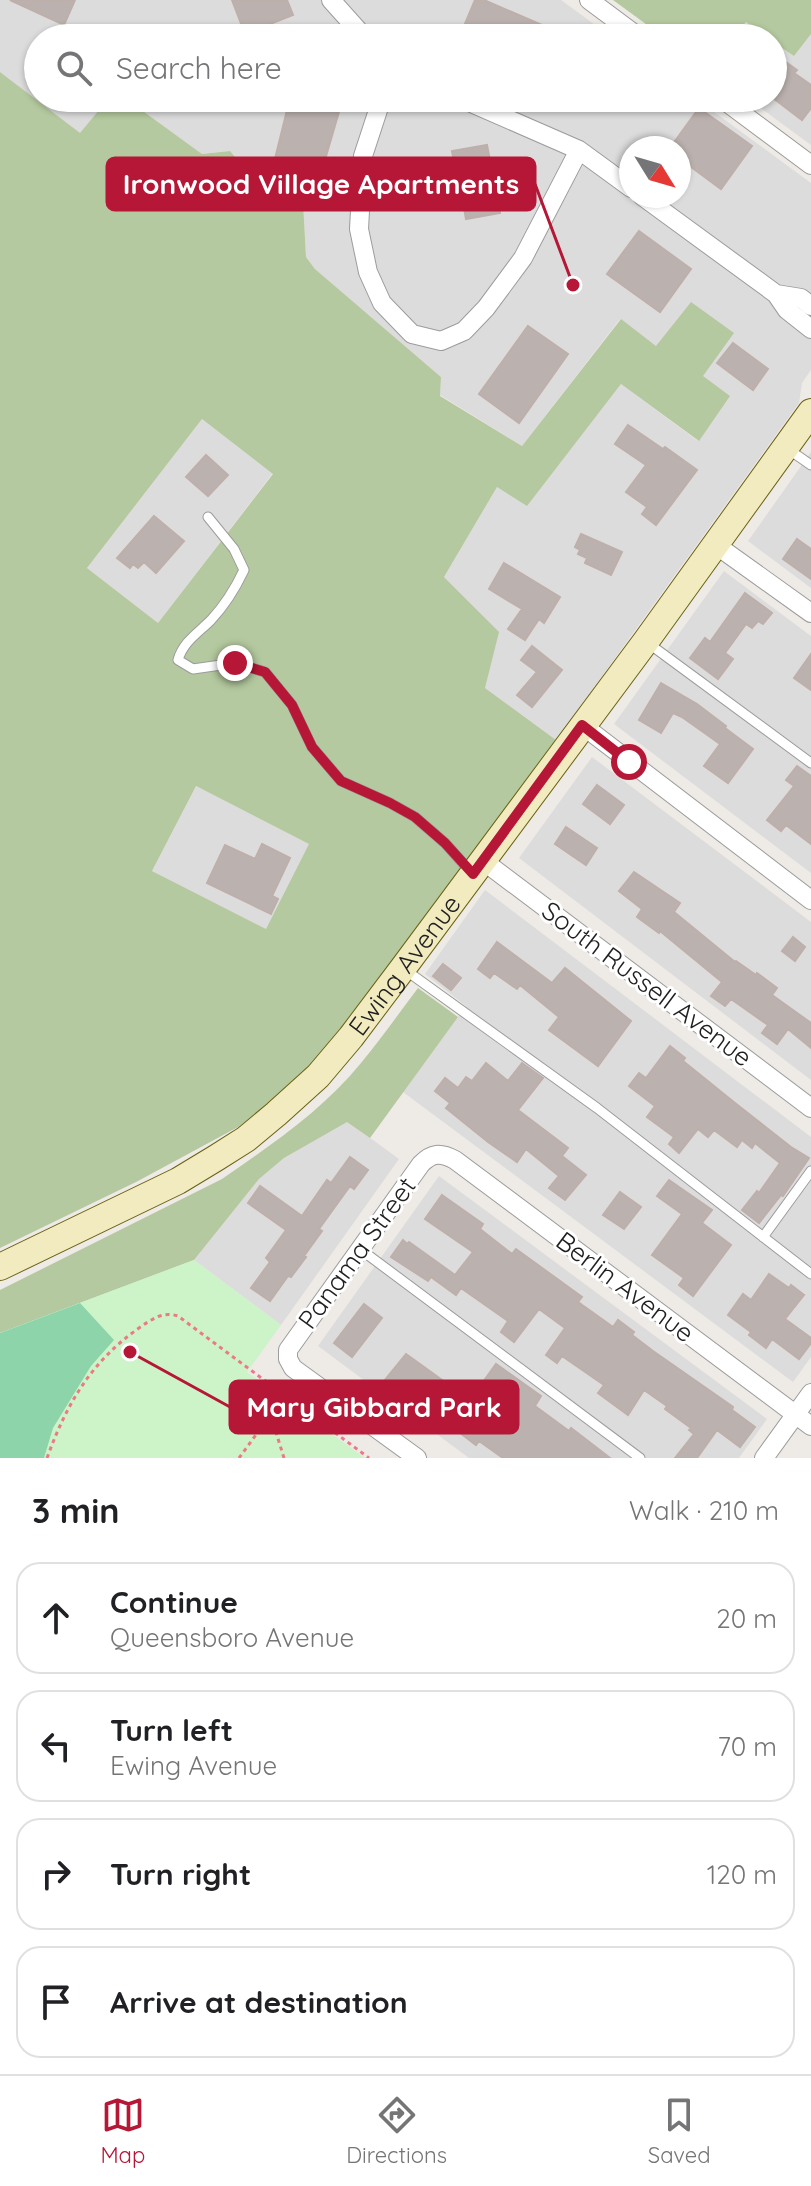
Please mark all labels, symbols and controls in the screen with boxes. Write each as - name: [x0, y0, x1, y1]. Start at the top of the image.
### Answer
- search box: [24, 24, 787, 112]
- icon: search: [52, 46, 96, 90]
- text: Search here: [116, 49, 282, 87]
- north arrow: [619, 136, 691, 208]
- callout: Ironwood Village Apartments: [107, 158, 535, 210]
- text: Ironwood Village Apartments: [123, 166, 519, 201]
- route end: [217, 645, 253, 681]
- route start: [611, 744, 647, 780]
- street label: Ewing Avenue: [341, 888, 468, 1042]
- street label: South Russell Avenue: [536, 894, 759, 1073]
- street label: Panama Street: [290, 1170, 423, 1335]
- street label: Berlin Avenue: [550, 1224, 701, 1349]
- callout: Mary Gibbard Park: [230, 1381, 518, 1433]
- text: Mary Gibbard Park: [246, 1389, 502, 1424]
- text: 3 min: [32, 1489, 119, 1532]
- text: Walk · 210 m: [629, 1494, 779, 1527]
- text: Continue: [110, 1583, 238, 1621]
- icon: ahead: [34, 1596, 78, 1640]
- text: 20 m: [716, 1602, 777, 1635]
- text: Queensboro Avenue: [110, 1621, 354, 1654]
- text: Turn left: [110, 1711, 233, 1749]
- icon: left: [34, 1724, 78, 1768]
- text: 70 m: [717, 1730, 777, 1763]
- text: Ewing Avenue: [110, 1749, 277, 1782]
- icon: right: [34, 1852, 78, 1896]
- text: Turn right: [110, 1855, 251, 1893]
- text: 120 m: [707, 1858, 777, 1891]
- icon: arrive: [34, 1980, 78, 2024]
- text: Arrive at destination: [110, 1983, 408, 2021]
- tab: Map: [100, 2093, 145, 2169]
- tab: Directions: [346, 2093, 447, 2169]
- tab: Saved: [648, 2093, 711, 2169]

